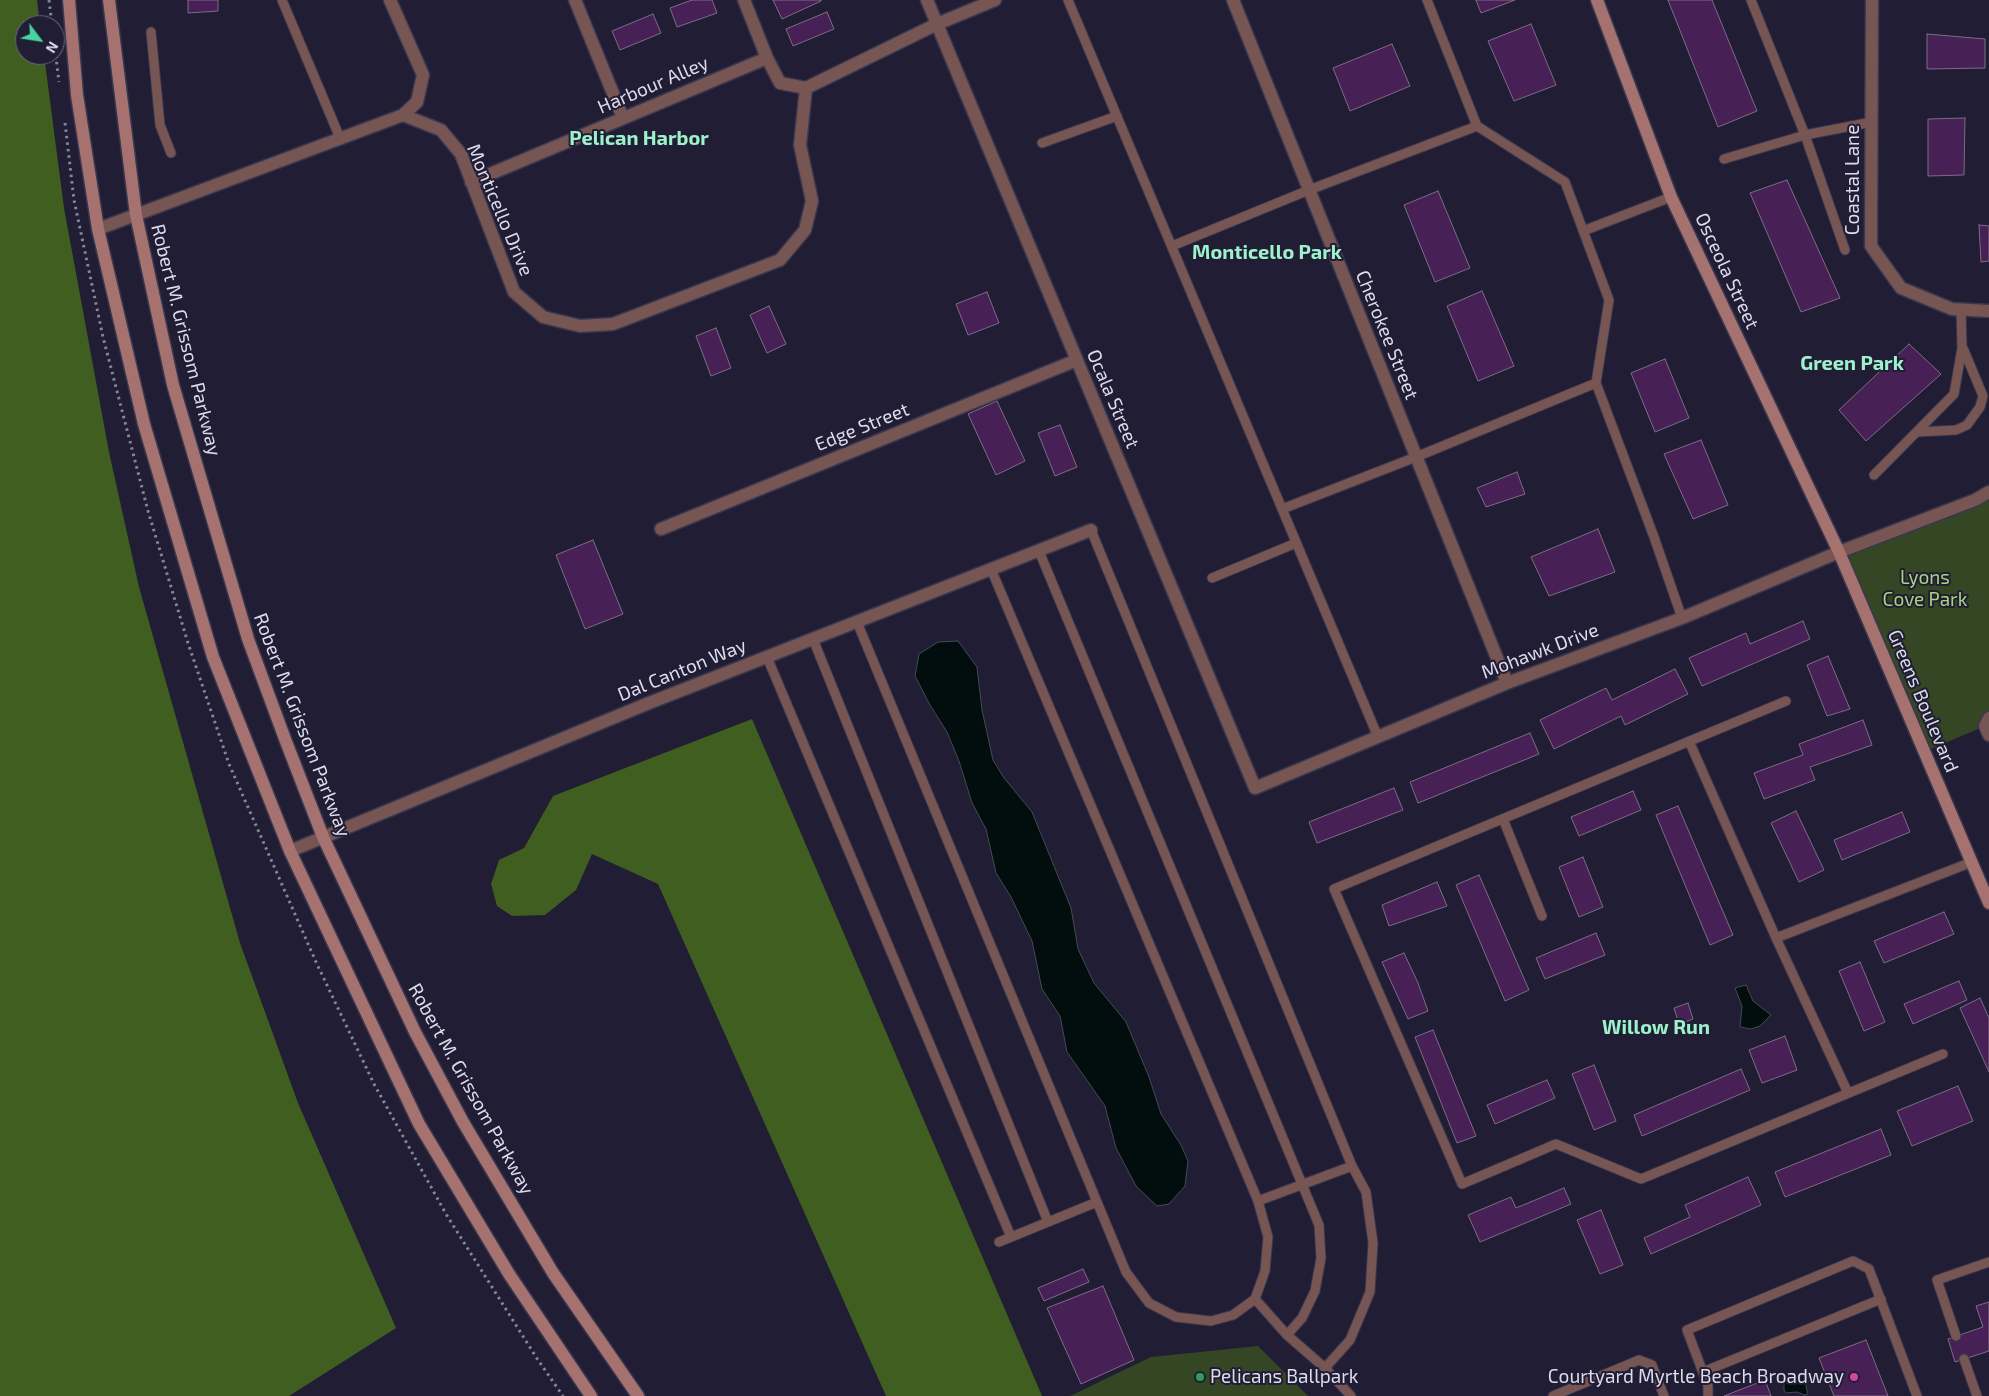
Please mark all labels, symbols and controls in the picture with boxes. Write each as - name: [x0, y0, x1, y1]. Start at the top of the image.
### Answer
- north arrow: [15, 15, 65, 65]
- text: N: [43, 39, 62, 56]
- street label: Harbour Alley: [594, 51, 712, 119]
- street label: Coastal Lane: [1842, 125, 1864, 235]
- district label: Pelican Harbor: [569, 126, 709, 150]
- street label: Monticello Drive: [462, 141, 538, 279]
- street label: Osceola Street: [1690, 209, 1764, 333]
- street label: Robert M. Grissom Parkway: [146, 222, 226, 458]
- district label: Monticello Park: [1192, 240, 1342, 264]
- street label: Cherokee Street: [1351, 267, 1423, 403]
- street label: Ocala Street: [1082, 346, 1144, 452]
- district label: Green Park: [1800, 351, 1904, 375]
- street label: Edge Street: [812, 398, 912, 456]
- park label: Lyons Cove Park: [1883, 567, 1967, 611]
- street label: Robert M. Grissom Parkway: [249, 610, 355, 840]
- street label: Mohawk Drive: [1478, 618, 1602, 684]
- street label: Greens Boulevard: [1883, 626, 1963, 776]
- street label: Dal Canton Way: [614, 634, 750, 706]
- street label: Robert M. Grissom Parkway: [403, 979, 539, 1199]
- district label: Willow Run: [1602, 1015, 1710, 1039]
- place label: Pelicans Ballpark: [1210, 1366, 1359, 1388]
- place label: Courtyard Myrtle Beach Broadway: [1548, 1366, 1844, 1388]
- marker: Pelicans Ballpark: [1194, 1371, 1206, 1383]
- marker: Courtyard Myrtle Beach Broadway: [1848, 1371, 1860, 1383]

